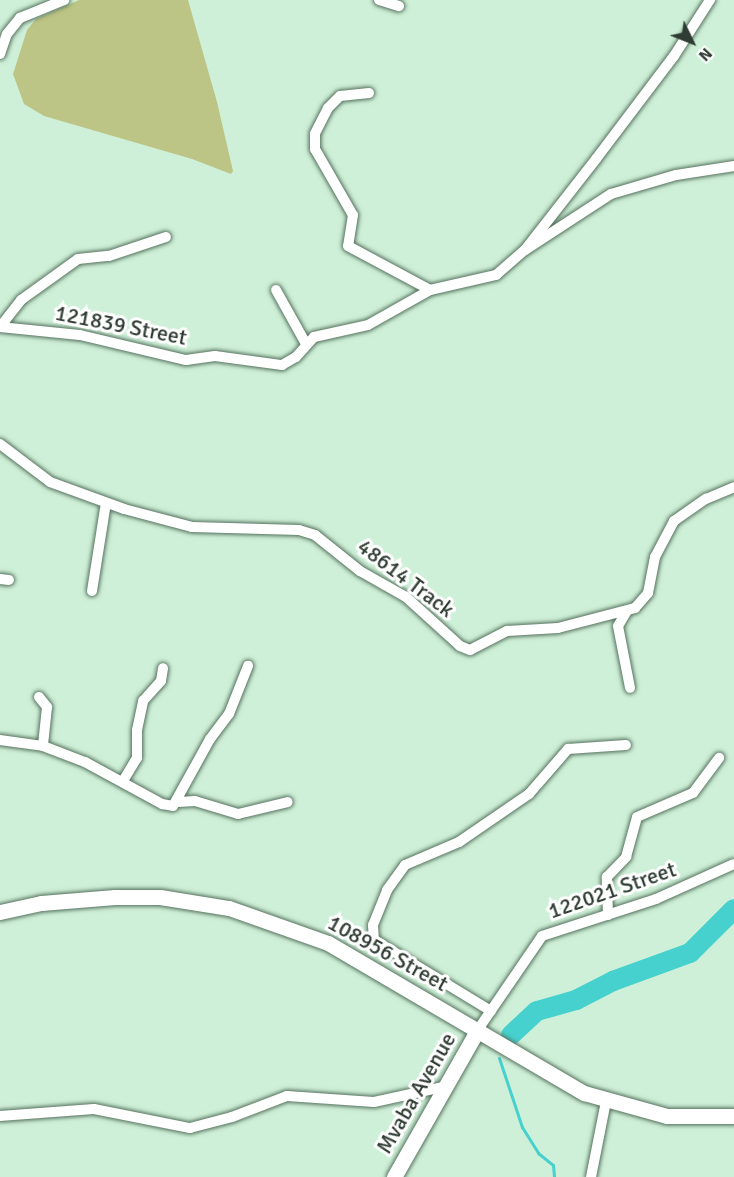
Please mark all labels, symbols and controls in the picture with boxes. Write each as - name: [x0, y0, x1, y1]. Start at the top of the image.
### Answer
- north arrow: [662, 12, 722, 72]
- text: N: [694, 43, 716, 65]
- street label: 121839 Street: [53, 299, 189, 351]
- street label: 48614 Track: [352, 533, 460, 623]
- street label: 122021 Street: [545, 856, 679, 924]
- street label: 108956 Street: [323, 909, 453, 997]
- street label: Mvaba Avenue: [371, 1028, 461, 1158]

